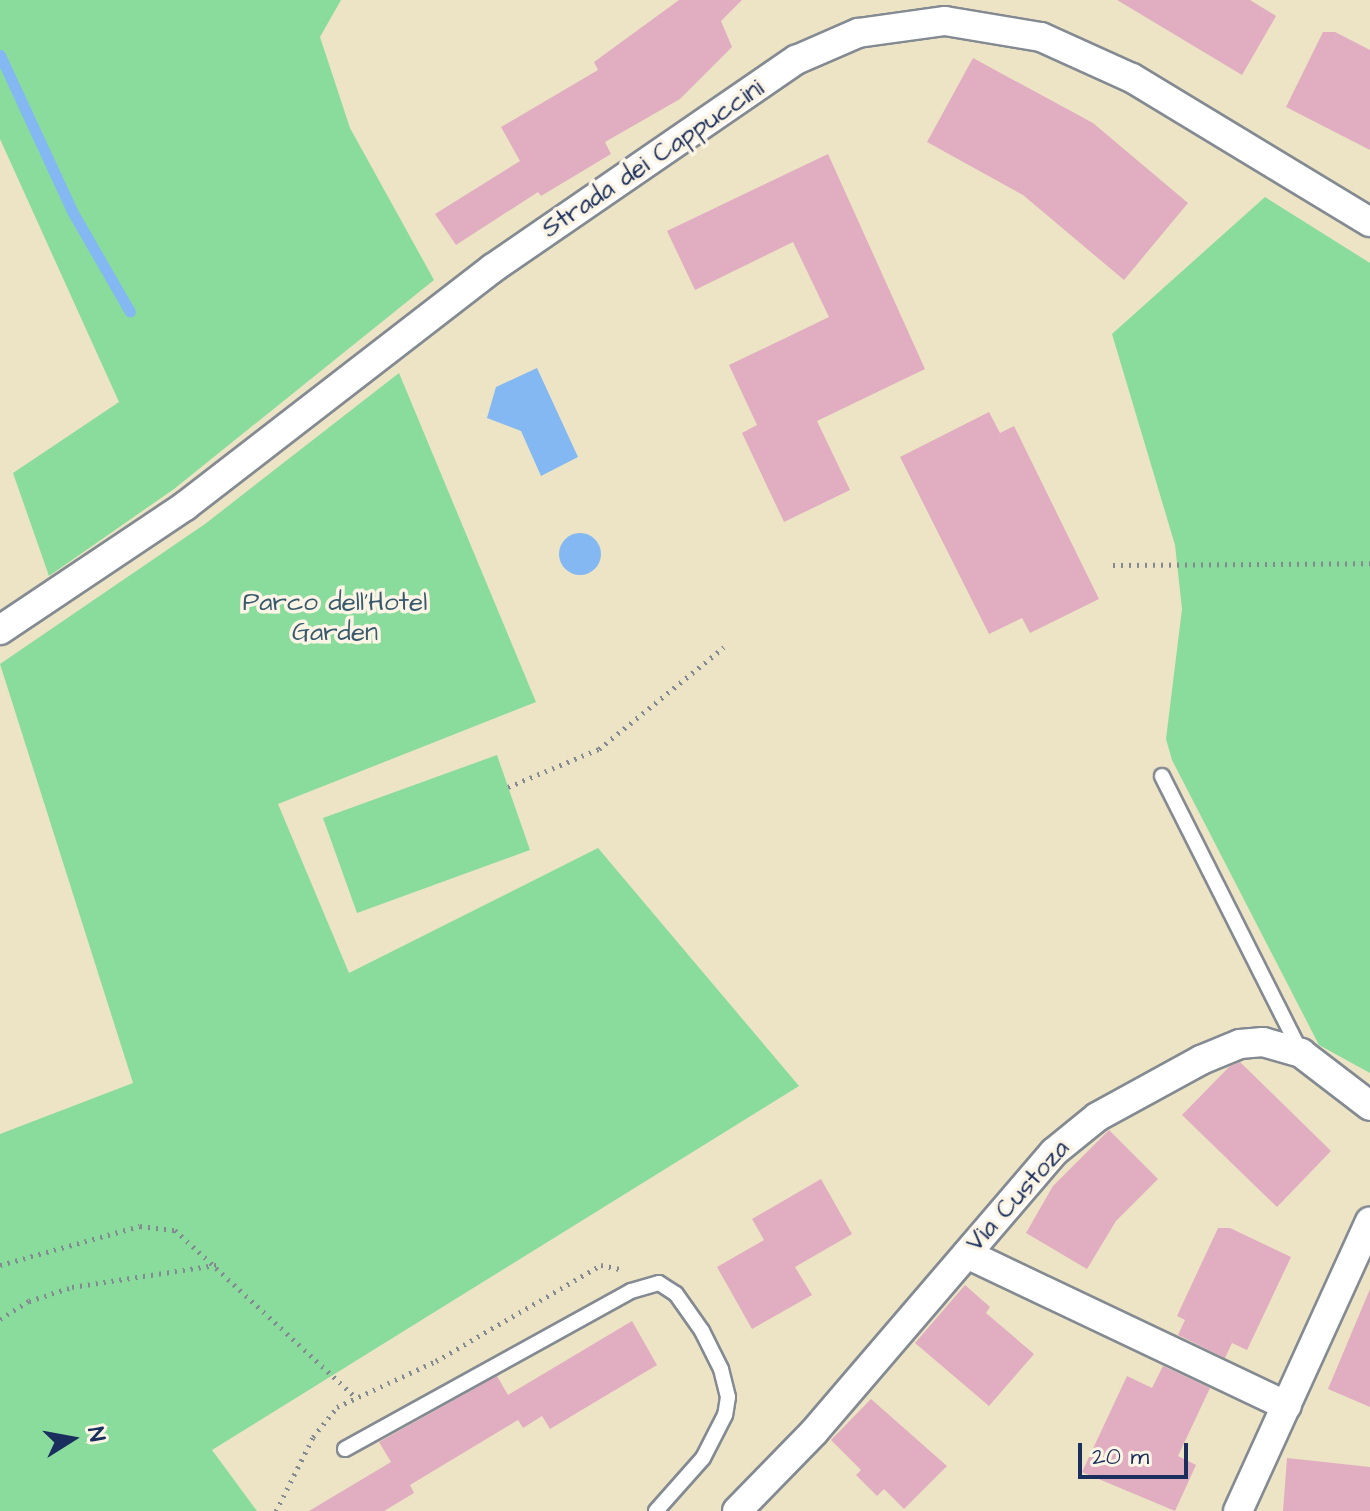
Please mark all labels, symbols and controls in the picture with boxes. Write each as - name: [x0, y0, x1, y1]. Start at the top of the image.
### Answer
- street label: Strada dei Cappuccini: [536, 73, 770, 245]
- park label: Parco dell'Hotel Garden: [243, 587, 427, 648]
- street label: Via Custoza: [960, 1134, 1076, 1258]
- north arrow: [32, 1399, 112, 1479]
- text: N: [80, 1425, 113, 1444]
- scale bar: [1082, 1427, 1192, 1477]
- text: 20 m: [1092, 1440, 1149, 1474]

